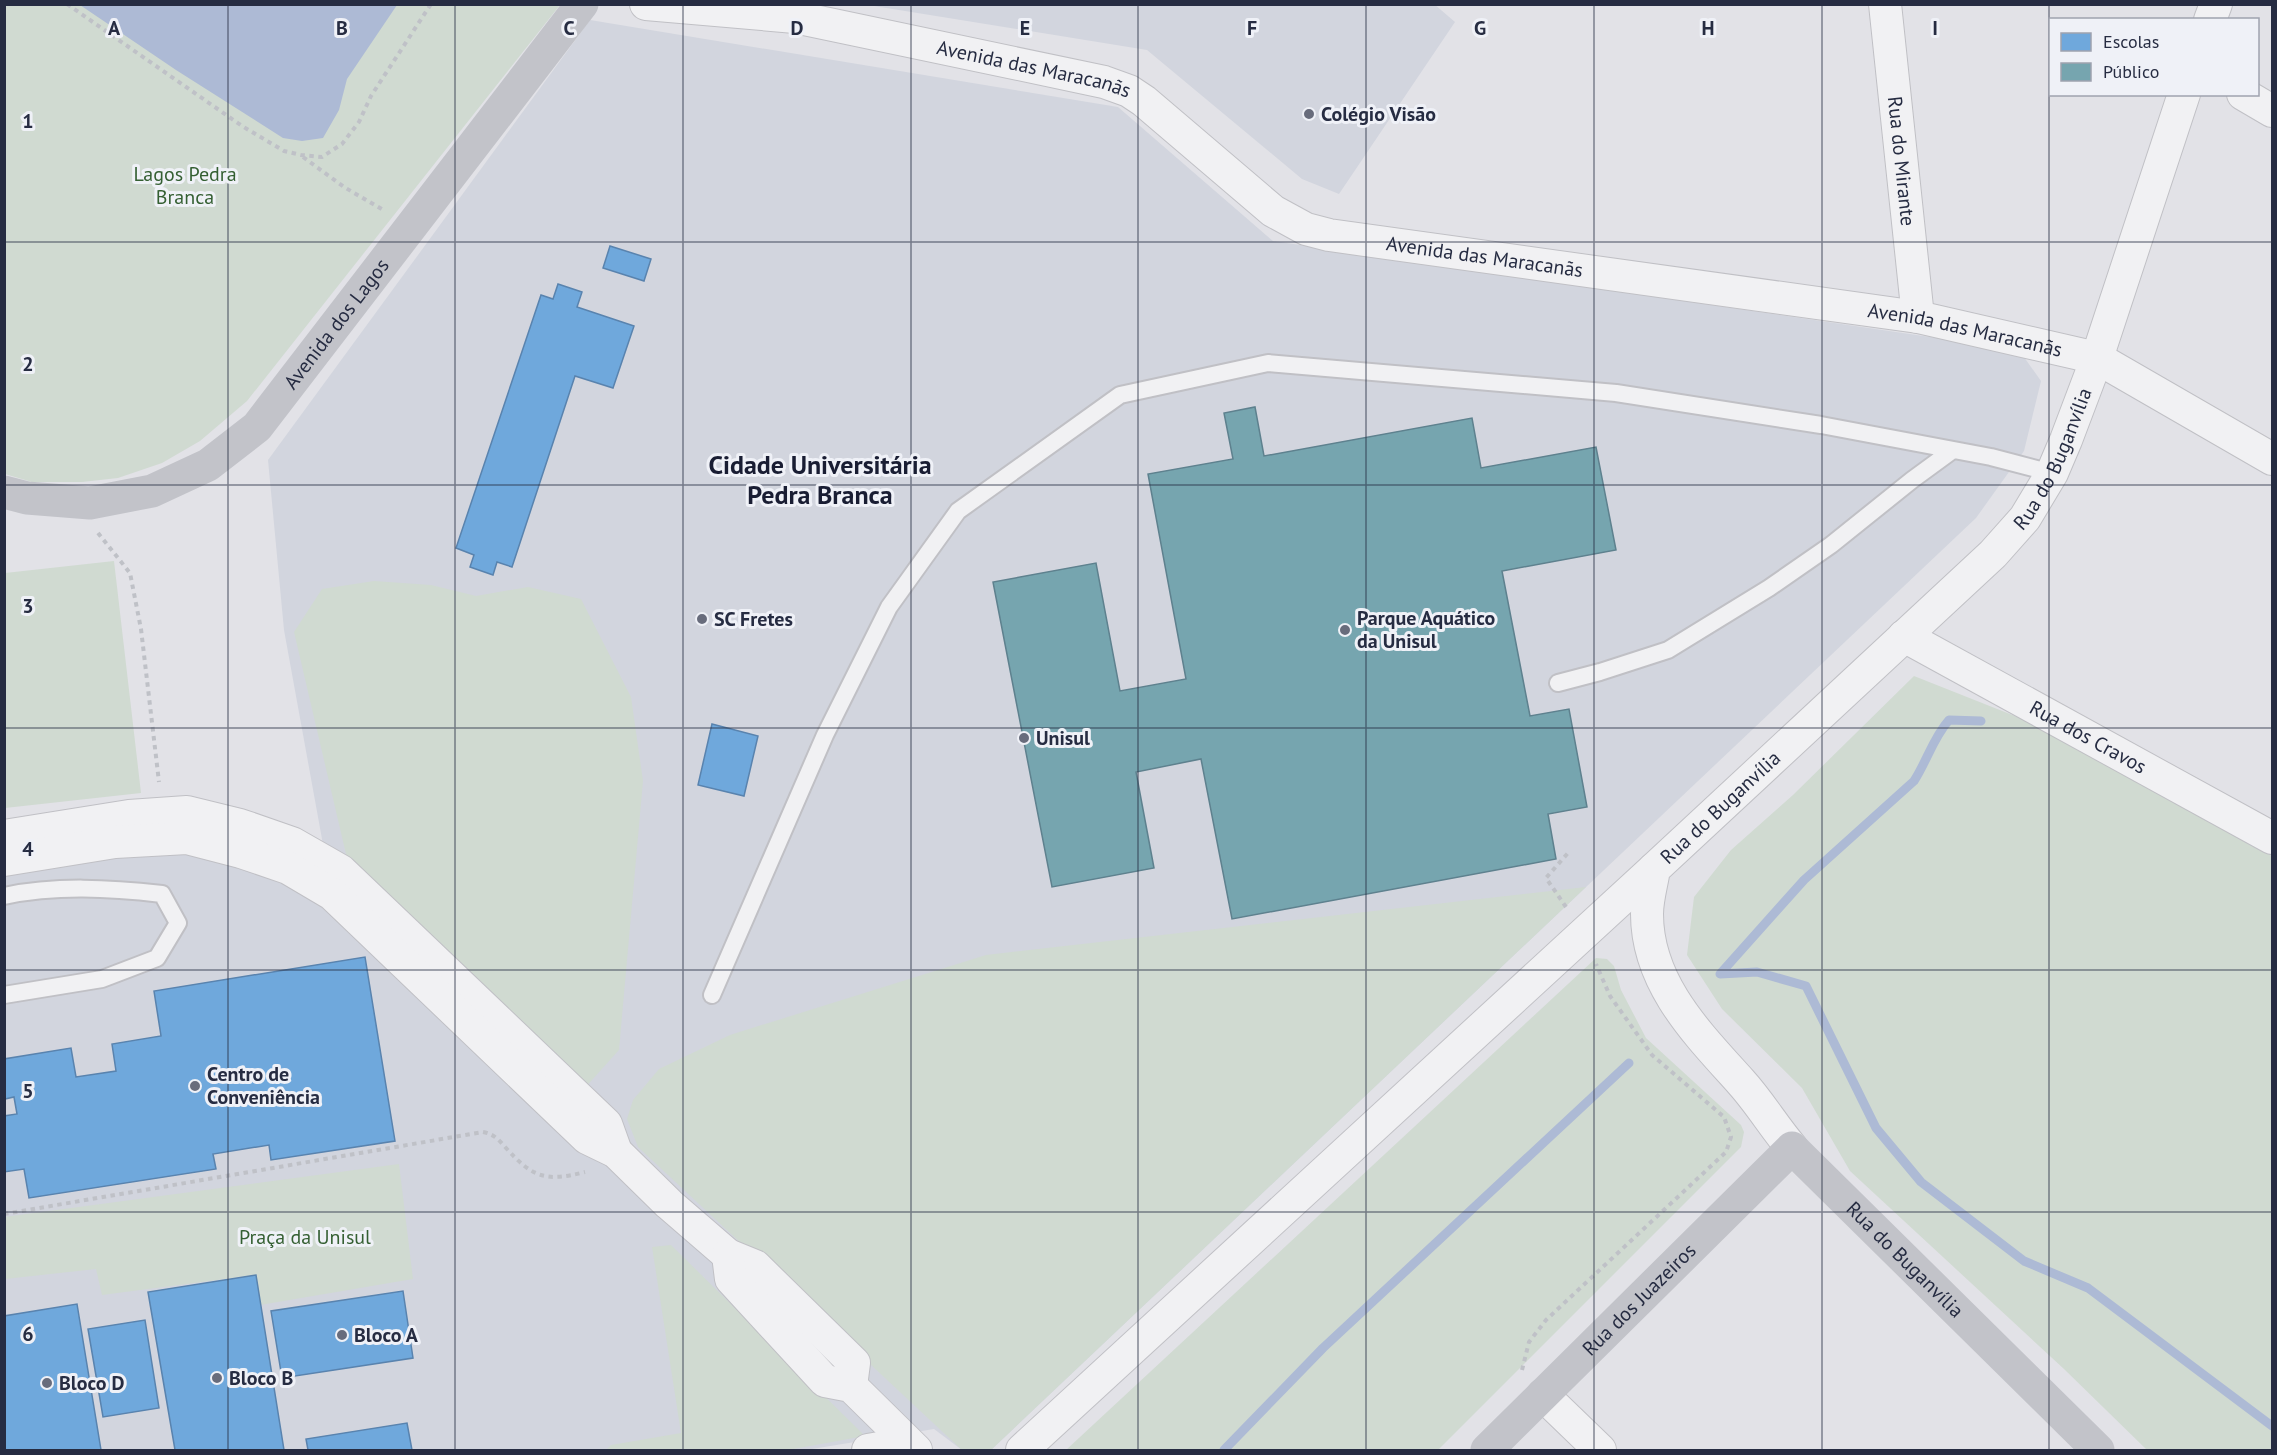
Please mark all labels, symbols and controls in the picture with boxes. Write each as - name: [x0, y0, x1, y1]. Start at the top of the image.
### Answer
- text: A: [108, 15, 121, 41]
- text: B: [336, 15, 348, 41]
- text: C: [563, 15, 575, 41]
- text: D: [791, 15, 804, 41]
- text: E: [1020, 15, 1030, 41]
- text: F: [1247, 15, 1257, 41]
- text: G: [1474, 15, 1486, 41]
- text: H: [1701, 15, 1715, 41]
- text: I: [1932, 15, 1938, 41]
- legend: [2049, 18, 2259, 96]
- text: Escolas: [2103, 30, 2159, 53]
- street label: Avenida das Maracanãs: [935, 34, 1135, 104]
- text: Público: [2103, 60, 2159, 83]
- street label: Rua do Mirante: [1882, 95, 1921, 227]
- place label: Colégio Visão: [1321, 101, 1436, 127]
- marker: Colégio Visão: [1302, 107, 1316, 121]
- text: 1: [22, 108, 34, 134]
- park label: Lagos Pedra Branca: [133, 161, 237, 210]
- street label: Avenida das Maracanãs: [1385, 230, 1585, 283]
- street label: Avenida dos Lagos: [278, 253, 395, 394]
- street label: Avenida das Maracanãs: [1866, 297, 2065, 363]
- text: 2: [22, 351, 34, 377]
- street label: Rua do Buganvília: [2007, 384, 2098, 535]
- district label: Cidade Universitária Pedra Branca: [708, 448, 932, 511]
- text: 3: [22, 593, 34, 619]
- place label: Parque Aquático da Unisul: [1357, 605, 1495, 654]
- place label: SC Fretes: [714, 606, 793, 632]
- marker: SC Fretes: [695, 612, 709, 626]
- marker: Parque Aquático da Unisul: [1338, 623, 1352, 637]
- street label: Rua dos Cravos: [2025, 695, 2151, 780]
- place label: Unisul: [1036, 725, 1090, 751]
- marker: Unisul: [1017, 731, 1031, 745]
- street label: Rua do Buganvília: [1655, 745, 1786, 870]
- text: 4: [22, 836, 34, 862]
- place label: Centro de Conveniência: [207, 1061, 320, 1110]
- text: 5: [22, 1078, 34, 1104]
- marker: Centro de Conveniência: [188, 1079, 202, 1093]
- street label: Rua do Buganvília: [1841, 1196, 1969, 1323]
- park label: Praça da Unisul: [239, 1224, 371, 1250]
- street label: Rua dos Juazeiros: [1577, 1238, 1701, 1361]
- text: 6: [22, 1321, 34, 1347]
- place label: Bloco A: [354, 1322, 419, 1348]
- marker: Bloco A: [335, 1328, 349, 1342]
- place label: Bloco B: [229, 1365, 294, 1391]
- place label: Bloco D: [59, 1370, 125, 1396]
- marker: Bloco B: [210, 1371, 224, 1385]
- marker: Bloco D: [40, 1376, 54, 1390]

